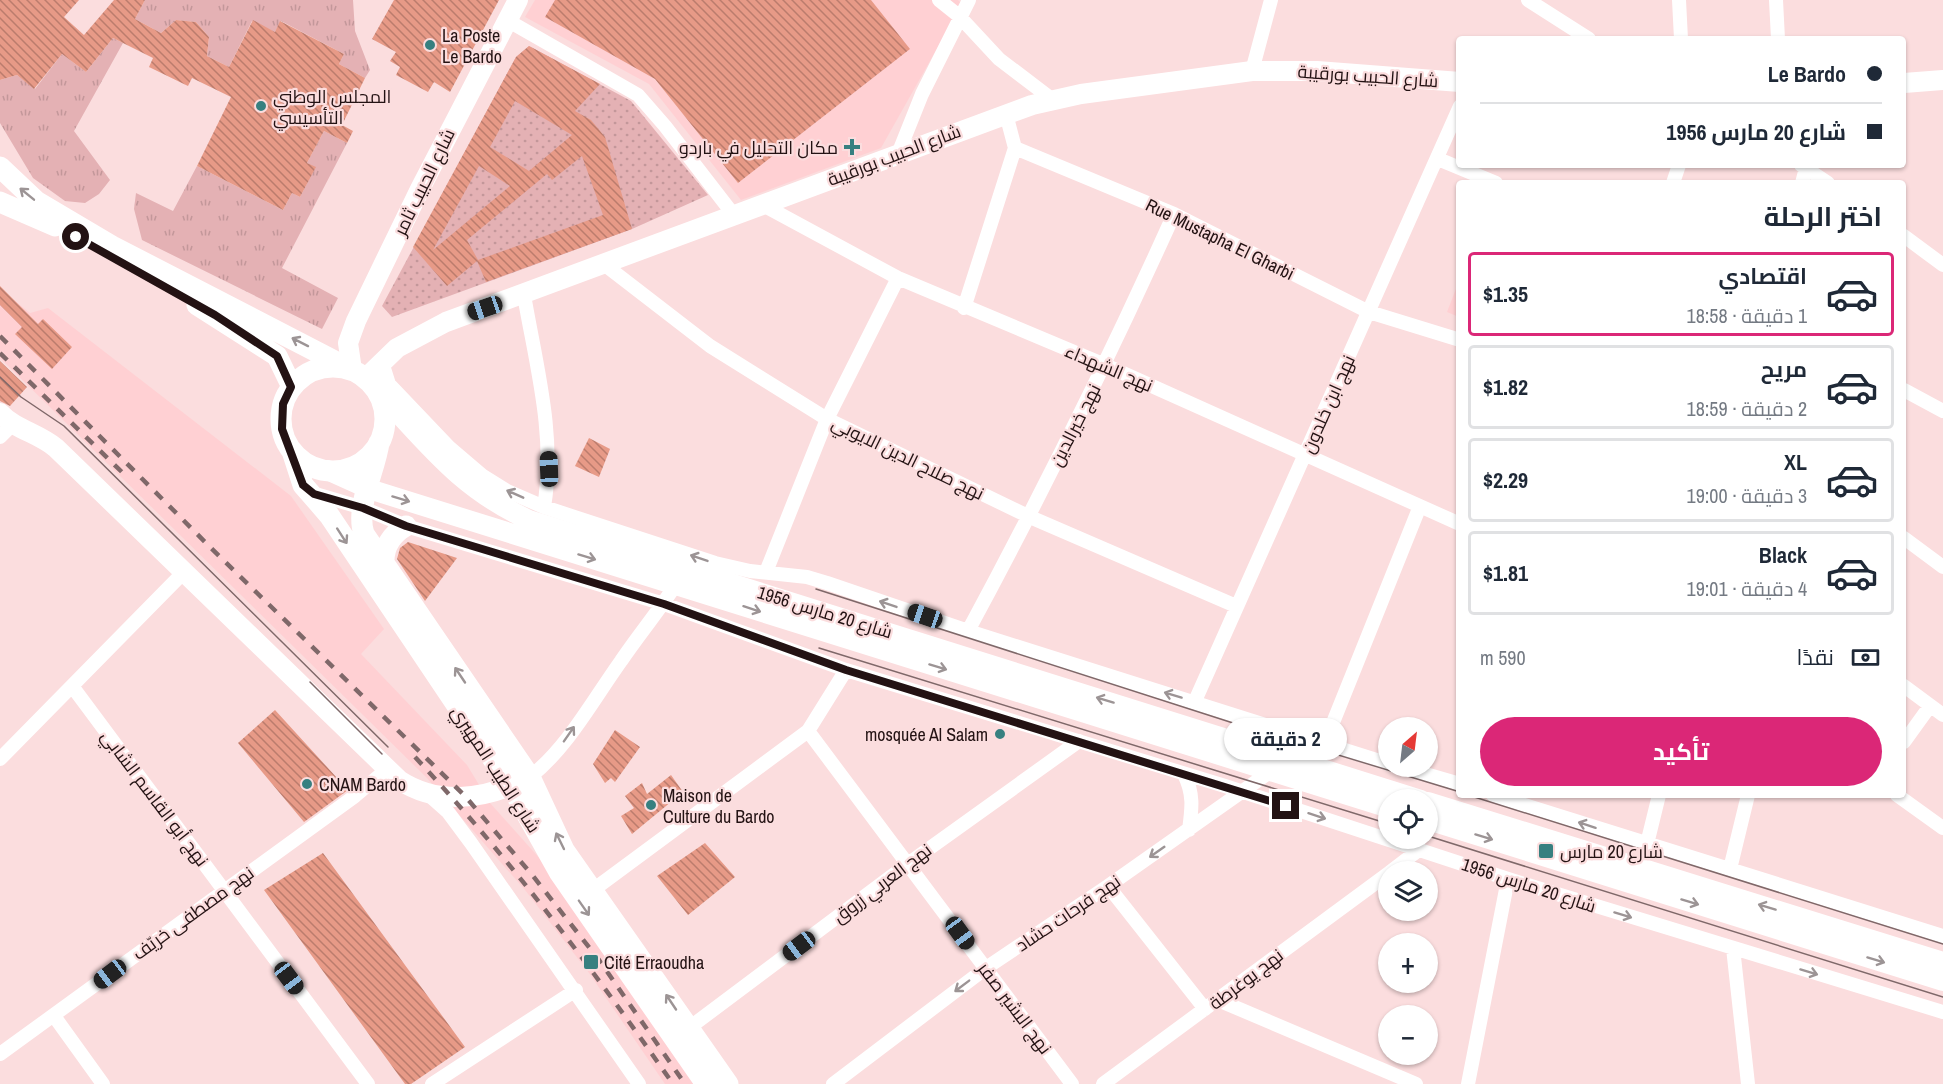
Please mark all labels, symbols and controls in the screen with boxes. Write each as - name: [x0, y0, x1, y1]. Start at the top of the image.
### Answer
- place label: La Poste Le Bardo: [442, 23, 502, 69]
- marker: La Poste Le Bardo: [423, 38, 437, 52]
- street label: شارع الحبيب بورقيبة: [1297, 59, 1439, 93]
- text: Le Bardo: [1768, 59, 1846, 89]
- place label: المجلس الوطني التأسيسي: [273, 84, 391, 131]
- marker: المجلس الوطني التأسيسي: [254, 99, 268, 113]
- text: شارع 20 مارس 1956: [1666, 117, 1846, 147]
- street label: شارع الحبيب بورقيبة: [824, 118, 964, 192]
- street label: شارع الحبيب ثامر: [387, 124, 461, 241]
- place label: مكان التحليل في باردو: [679, 135, 838, 162]
- marker: مكان التحليل في باردو: [843, 138, 861, 156]
- one-way arrow: [19, 187, 35, 200]
- street label: Rue Mustapha El Gharbi: [1142, 192, 1298, 286]
- text: اختر الرحلة: [1764, 198, 1882, 234]
- route start: [62, 223, 89, 250]
- text: اقتصادي: [1718, 261, 1807, 291]
- icon: car: [1825, 267, 1879, 321]
- text: $1.35: [1483, 279, 1528, 309]
- car: [465, 294, 505, 322]
- text: 1 دقيقة · 18:58: [1687, 302, 1807, 329]
- one-way arrow: [292, 336, 310, 347]
- street label: نهج الشهداء: [1061, 338, 1157, 398]
- street label: نهج ابن خلدون: [1295, 351, 1361, 457]
- text: مريح: [1761, 354, 1807, 384]
- icon: car: [1825, 360, 1879, 414]
- text: $1.82: [1483, 372, 1528, 402]
- street label: نهج خيرالدين: [1044, 379, 1106, 471]
- text: 2 دقيقة · 18:59: [1687, 395, 1807, 422]
- street label: نهج صلاح الدين الايوبي: [827, 410, 988, 508]
- text: XL: [1784, 447, 1807, 477]
- car: [539, 451, 559, 487]
- icon: car: [1825, 453, 1879, 507]
- text: $2.29: [1483, 465, 1528, 495]
- text: 3 دقيقة · 19:00: [1687, 482, 1807, 509]
- one-way arrow: [506, 488, 524, 499]
- one-way arrow: [391, 494, 410, 505]
- one-way arrow: [336, 527, 348, 543]
- text: Black: [1759, 540, 1807, 570]
- icon: car: [1825, 546, 1879, 600]
- one-way arrow: [690, 551, 709, 562]
- one-way arrow: [577, 552, 596, 563]
- text: $1.81: [1483, 558, 1528, 588]
- text: 4 دقيقة · 19:01: [1687, 575, 1807, 602]
- street label: شارع 20 مارس 1956: [754, 580, 896, 644]
- one-way arrow: [879, 597, 897, 608]
- car: [905, 602, 945, 630]
- one-way arrow: [742, 604, 761, 615]
- icon: cash: [1849, 641, 1882, 674]
- text: نقدًا: [1796, 642, 1834, 672]
- text: 590 m: [1480, 644, 1526, 671]
- one-way arrow: [928, 662, 947, 673]
- one-way arrow: [454, 667, 466, 683]
- one-way arrow: [1164, 688, 1183, 699]
- one-way arrow: [1096, 693, 1115, 704]
- street label: شارع الطيب المهيري: [444, 701, 547, 839]
- north arrow: [1378, 717, 1438, 777]
- map controls: [1378, 717, 1438, 1065]
- button: تأكيد: [1480, 717, 1882, 786]
- callout: 2 دقيقة: [1224, 719, 1348, 761]
- place label: mosquée Al Salam: [865, 722, 988, 747]
- street label: نهج أبو القاسم الشابي: [94, 725, 215, 873]
- text: 2 دقيقة: [1250, 725, 1321, 752]
- one-way arrow: [563, 726, 575, 743]
- marker: mosquée Al Salam: [993, 727, 1007, 741]
- place label: CNAM Bardo: [319, 772, 406, 797]
- marker: CNAM Bardo: [300, 777, 314, 791]
- place label: Maison de Culture du Bardo: [663, 783, 775, 829]
- button: locate: [1378, 789, 1438, 849]
- route end: [1272, 792, 1299, 819]
- marker: Maison de Culture du Bardo: [644, 798, 658, 812]
- one-way arrow: [1308, 811, 1327, 822]
- one-way arrow: [1578, 819, 1597, 830]
- one-way arrow: [1474, 832, 1493, 843]
- one-way arrow: [554, 833, 566, 851]
- street label: نهج العربي زروق: [827, 837, 938, 930]
- place label: شارع 20 مارس: [1560, 839, 1663, 864]
- marker: شارع 20 مارس: [1537, 842, 1555, 860]
- one-way arrow: [1150, 846, 1166, 858]
- street label: شارع 20 مارس 1956: [1459, 852, 1599, 918]
- street label: نهج مصطفى خريّف: [127, 860, 259, 966]
- button: layers: [1378, 861, 1438, 921]
- street label: نهج فرحات حشاد: [1011, 869, 1125, 957]
- one-way arrow: [1680, 897, 1699, 908]
- one-way arrow: [578, 900, 590, 916]
- one-way arrow: [1758, 901, 1777, 912]
- one-way arrow: [1613, 910, 1632, 921]
- car: [942, 913, 978, 953]
- car: [779, 928, 819, 964]
- button: +: [1378, 933, 1438, 993]
- street label: نهج يوغرطة: [1204, 943, 1288, 1015]
- place label: Cité Erraoudha: [604, 950, 704, 975]
- marker: Cité Erraoudha: [582, 953, 600, 971]
- one-way arrow: [1866, 955, 1885, 966]
- car: [90, 956, 130, 992]
- street label: نهج البشير صفر: [972, 956, 1058, 1059]
- car: [271, 958, 307, 998]
- one-way arrow: [1800, 967, 1819, 978]
- one-way arrow: [954, 980, 970, 992]
- one-way arrow: [664, 993, 677, 1010]
- button: −: [1378, 1005, 1438, 1065]

